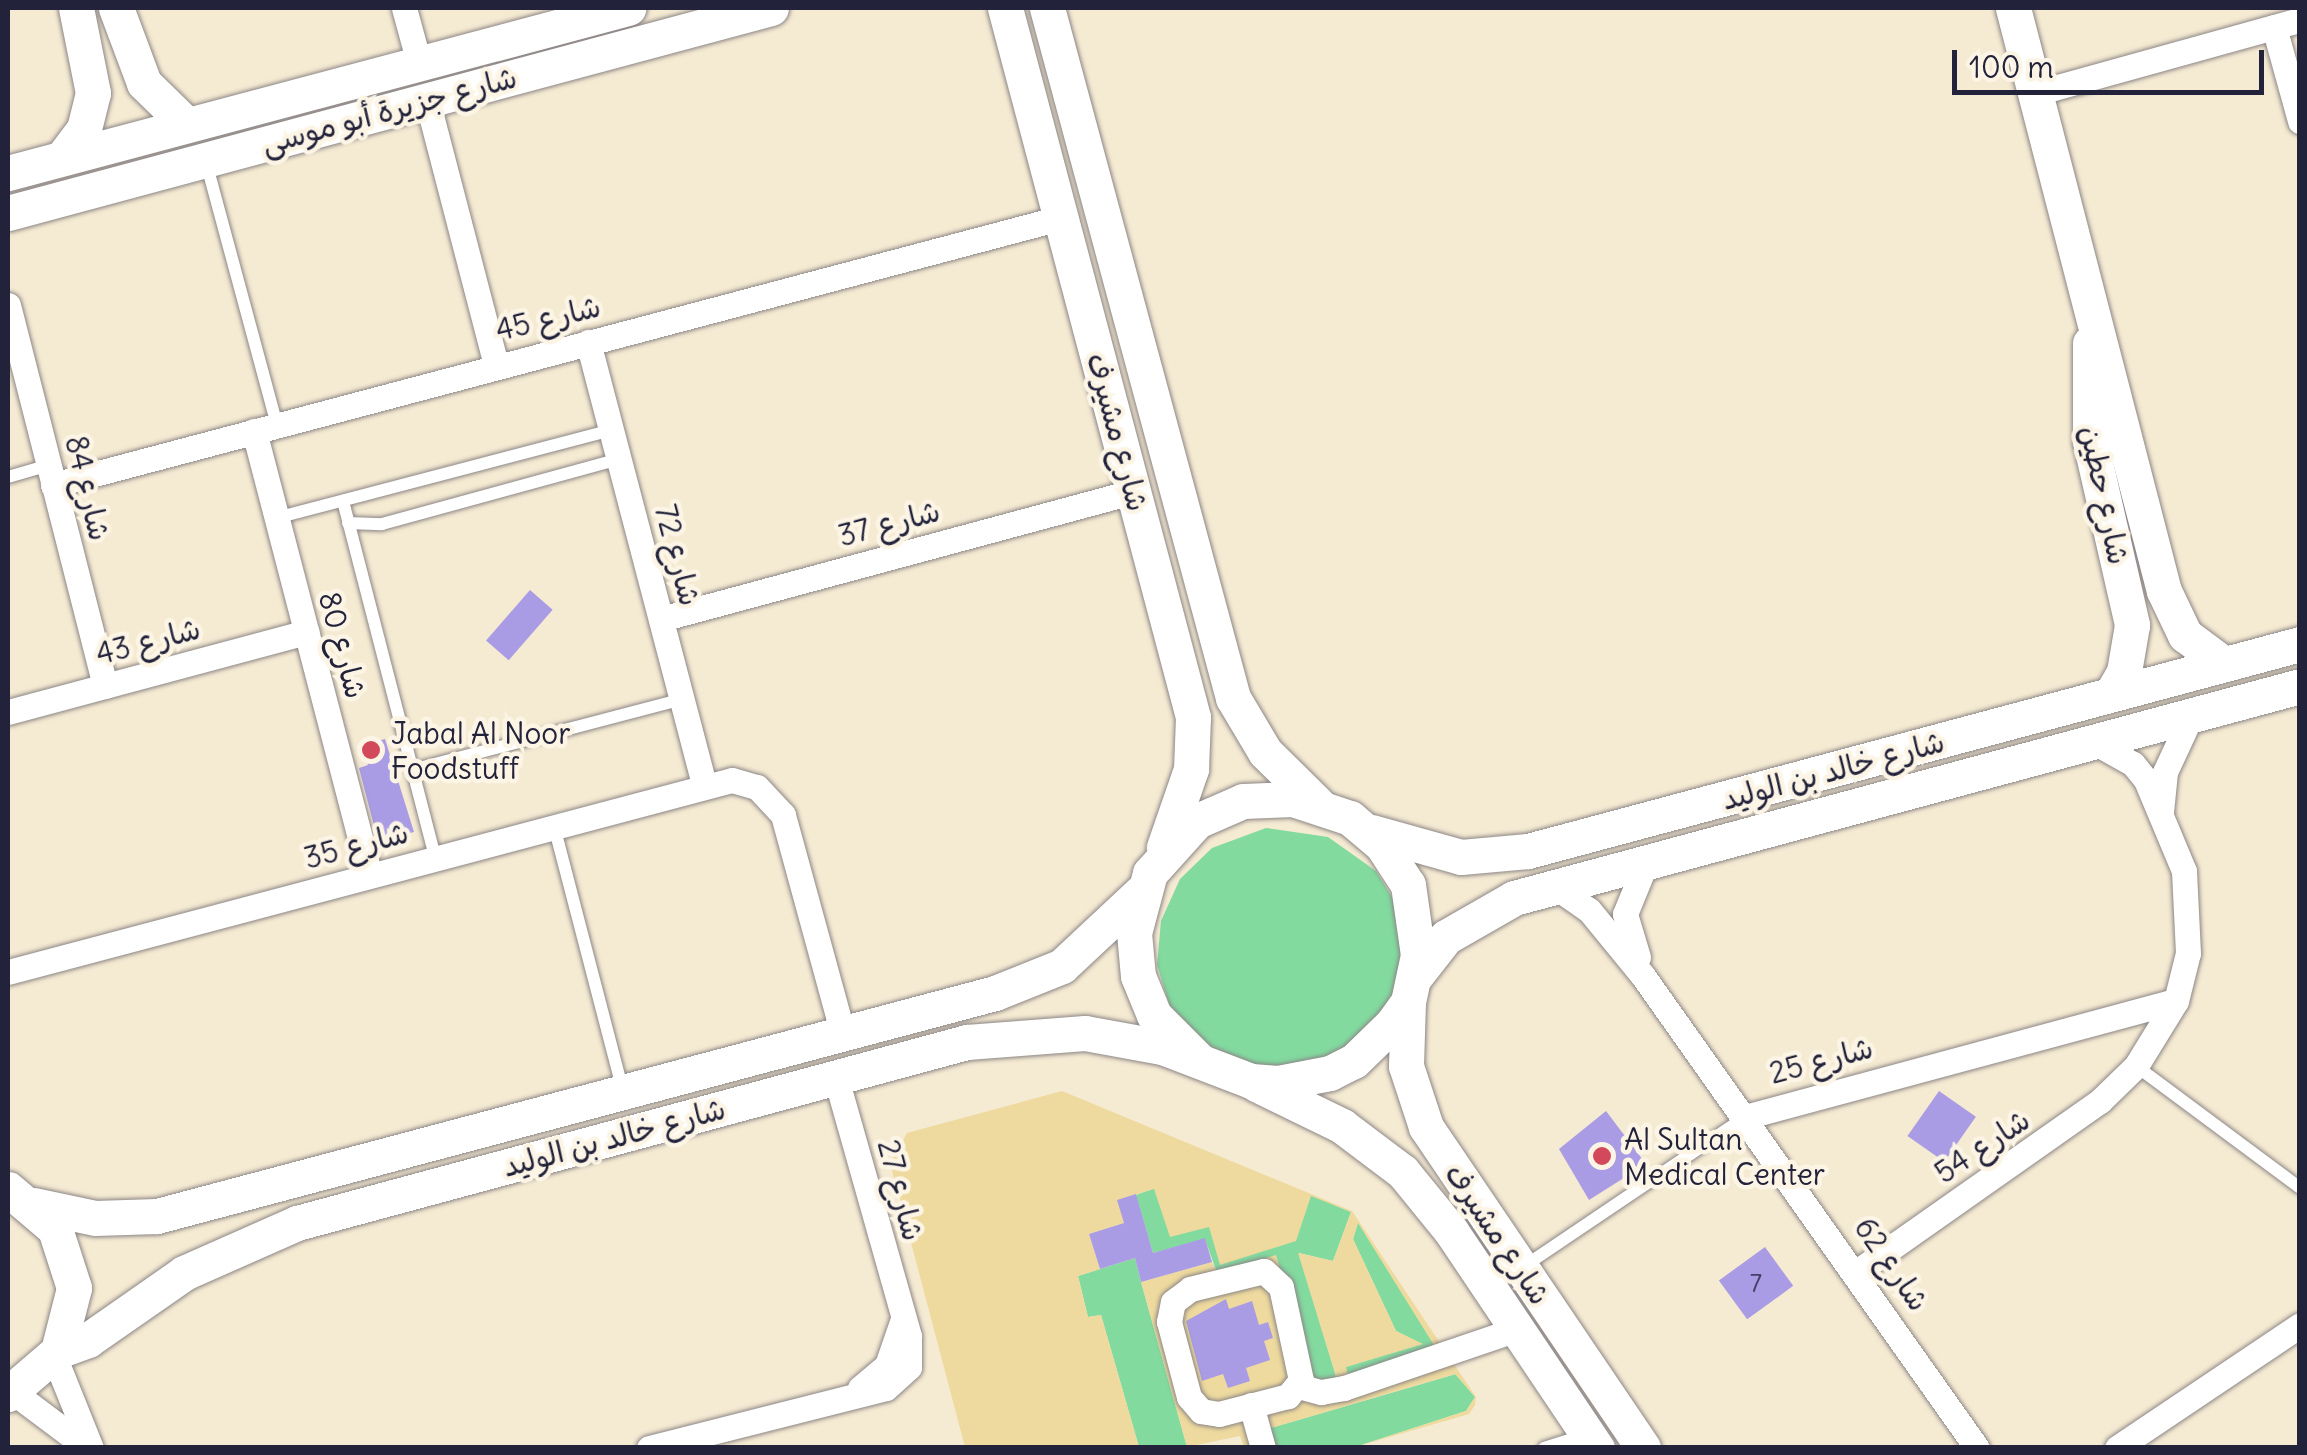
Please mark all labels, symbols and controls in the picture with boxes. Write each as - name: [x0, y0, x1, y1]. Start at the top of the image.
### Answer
- scale bar: [1957, 30, 2270, 92]
- text: 100 m: [1969, 48, 2054, 86]
- street label: شارع جزيرة أبو موسى: [257, 59, 521, 161]
- street label: شارع 45: [492, 288, 604, 348]
- street label: شارع مشيرف: [1080, 349, 1156, 515]
- street label: شارع حطين: [2073, 422, 2137, 568]
- street label: شارع 84: [58, 432, 118, 544]
- street label: شارع 37: [834, 492, 944, 554]
- street label: شارع 72: [647, 500, 709, 610]
- street label: شارع 80: [311, 588, 375, 702]
- street label: شارع 43: [92, 610, 204, 672]
- place label: Jabal Al Noor Foodstuff: [391, 715, 570, 786]
- street label: شارع خالد بن الوليد: [1718, 723, 1948, 817]
- marker: Jabal Al Noor Foodstuff: [360, 739, 382, 761]
- street label: شارع 35: [300, 814, 412, 876]
- street label: شارع 25: [1765, 1029, 1877, 1091]
- street label: شارع خالد بن الوليد: [499, 1090, 729, 1184]
- street label: شارع 54: [1928, 1101, 2036, 1191]
- place label: Al Sultan Medical Center: [1624, 1121, 1825, 1192]
- street label: شارع 27: [870, 1135, 932, 1245]
- marker: Al Sultan Medical Center: [1589, 1143, 1615, 1169]
- street label: شارع مشيرف: [1438, 1157, 1558, 1311]
- street label: شارع 62: [1847, 1210, 1937, 1318]
- house number: 7: [1750, 1268, 1762, 1298]

